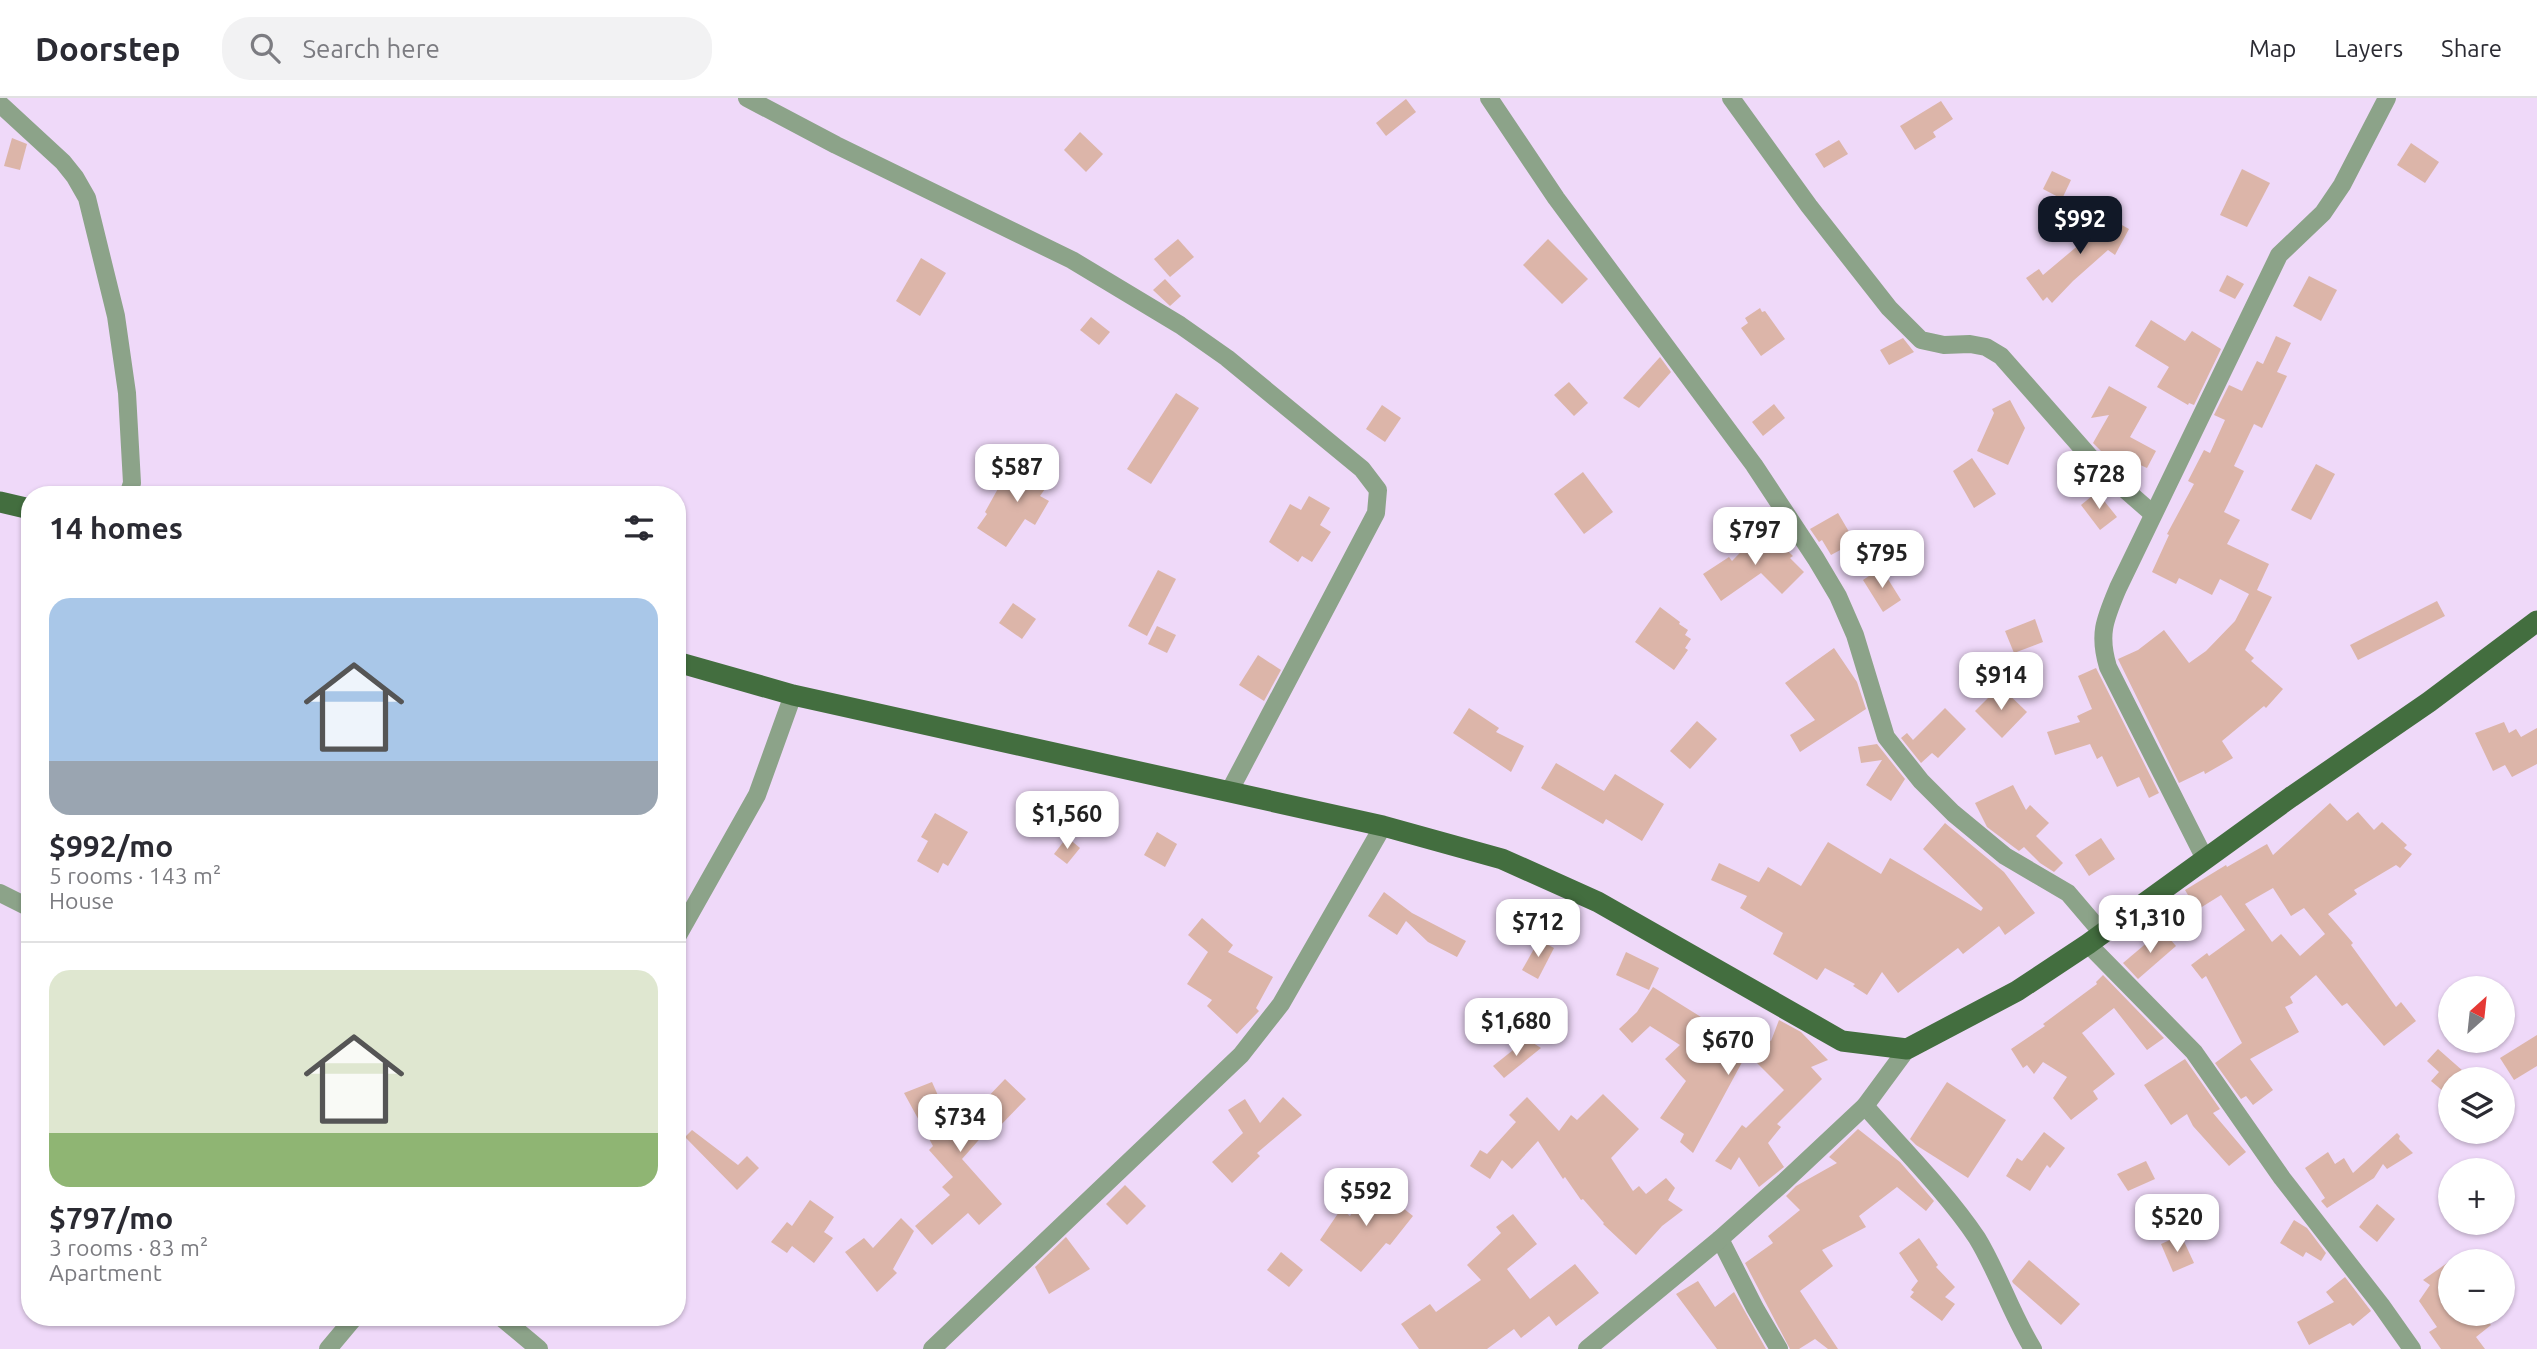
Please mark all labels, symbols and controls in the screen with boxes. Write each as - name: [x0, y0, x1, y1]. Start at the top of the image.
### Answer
- search box: [222, 17, 712, 80]
- icon: search: [246, 29, 284, 67]
- text: Doorstep: [35, 30, 180, 67]
- text: Search here: [302, 34, 440, 63]
- text: Map: [2249, 35, 2296, 62]
- text: Layers: [2334, 35, 2403, 62]
- text: Share: [2441, 35, 2502, 62]
- pin: $992: [2039, 197, 2121, 256]
- text: $992: [2054, 206, 2106, 231]
- pin: $587: [976, 444, 1058, 504]
- pin: $728: [2058, 452, 2140, 511]
- text: $587: [991, 454, 1043, 479]
- text: $728: [2073, 461, 2125, 486]
- pin: $797: [1714, 508, 1796, 567]
- icon: filters: [620, 509, 658, 547]
- text: 14 homes: [49, 511, 183, 545]
- text: $797: [1729, 517, 1781, 542]
- pin: $795: [1841, 531, 1923, 590]
- text: $795: [1856, 540, 1908, 565]
- icon: home: [291, 644, 417, 770]
- pin: $914: [1960, 652, 2042, 712]
- text: $914: [1975, 662, 2027, 687]
- pin: $1,560: [1010, 792, 1124, 851]
- text: $1,560: [1032, 801, 1102, 826]
- text: $992/mo: [49, 829, 173, 863]
- text: 5 rooms · 143 m²: [49, 863, 221, 888]
- text: House: [49, 888, 114, 913]
- pin: $1,310: [2093, 896, 2207, 955]
- pin: $712: [1497, 900, 1579, 959]
- text: $1,310: [2115, 905, 2185, 930]
- text: $712: [1512, 909, 1564, 934]
- north arrow: [2438, 976, 2515, 1054]
- map controls: [2438, 976, 2515, 1326]
- pin: $1,680: [1459, 998, 1573, 1058]
- text: $1,680: [1481, 1008, 1551, 1033]
- icon: home: [291, 1016, 417, 1142]
- pin: $670: [1687, 1018, 1769, 1077]
- text: $670: [1702, 1027, 1754, 1052]
- button: layers: [2438, 1067, 2515, 1144]
- pin: $734: [919, 1094, 1001, 1154]
- text: $734: [934, 1104, 986, 1129]
- button: +: [2438, 1158, 2515, 1235]
- pin: $592: [1325, 1168, 1407, 1228]
- text: $592: [1340, 1178, 1392, 1203]
- pin: $520: [2136, 1194, 2218, 1254]
- text: $797/mo: [49, 1201, 173, 1235]
- text: $520: [2151, 1204, 2203, 1229]
- text: 3 rooms · 83 m²: [49, 1235, 208, 1260]
- button: −: [2438, 1249, 2515, 1326]
- text: Apartment: [49, 1260, 162, 1285]

